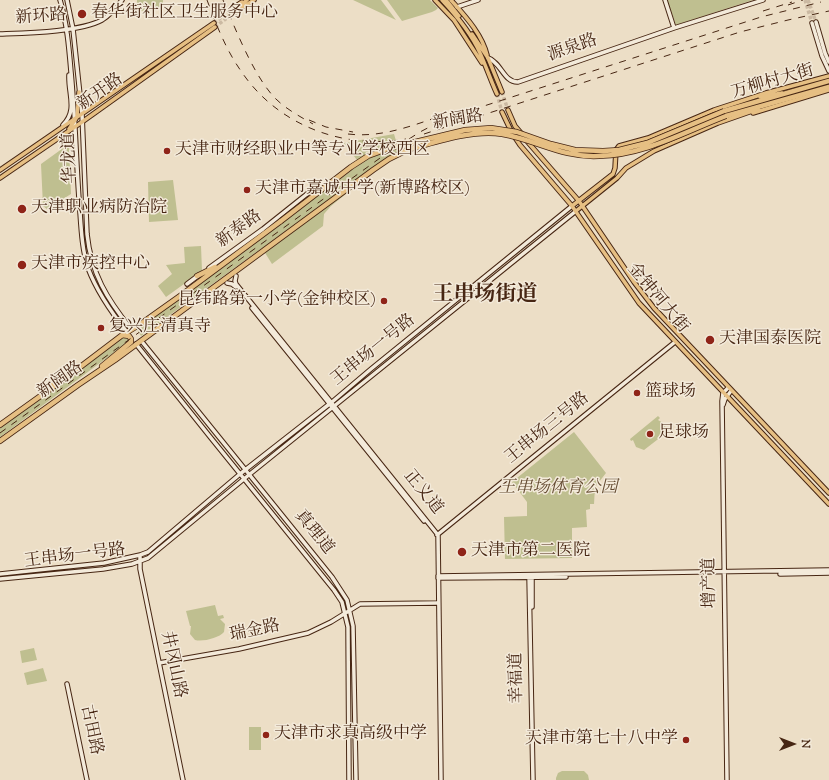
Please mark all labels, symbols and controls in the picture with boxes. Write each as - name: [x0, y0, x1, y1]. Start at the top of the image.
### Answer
- place label: 春华街社区卫生服务中心: [91, 4, 278, 24]
- street label: 新环路: [15, 6, 67, 30]
- marker: 春华街社区卫生服务中心: [76, 8, 88, 20]
- street label: 源泉路: [546, 31, 600, 67]
- street label: 万柳村大街: [729, 61, 817, 105]
- street label: 新开路: [74, 70, 128, 116]
- street label: 新阔路: [431, 107, 485, 135]
- street label: 华龙道: [60, 132, 82, 184]
- place label: 天津市财经职业中等专业学校西区: [175, 141, 430, 161]
- marker: 天津市财经职业中等专业学校西区: [162, 146, 172, 156]
- place label: 天津市嘉诚中学(新博路校区): [255, 180, 470, 200]
- marker: 天津市嘉诚中学(新博路校区): [242, 185, 252, 195]
- place label: 天津职业病防治院: [31, 199, 167, 219]
- marker: 天津职业病防治院: [16, 203, 28, 215]
- street label: 新泰路: [213, 207, 267, 253]
- place label: 天津市疾控中心: [31, 255, 150, 275]
- marker: 天津市疾控中心: [16, 259, 28, 271]
- street label: 金钟河大街: [622, 260, 692, 338]
- district label: 王串场街道: [433, 283, 537, 309]
- place label: 昆纬路第一小学(金钟校区): [178, 291, 376, 311]
- marker: 昆纬路第一小学(金钟校区): [379, 296, 389, 306]
- street label: 王串场一号路: [328, 311, 420, 391]
- place label: 复兴庄清真寺: [109, 318, 211, 338]
- marker: 复兴庄清真寺: [96, 323, 106, 333]
- place label: 天津国泰医院: [719, 330, 821, 350]
- marker: 天津国泰医院: [704, 334, 716, 346]
- street label: 新阔路: [34, 358, 88, 404]
- place label: 篮球场: [645, 383, 696, 403]
- marker: 篮球场: [632, 388, 642, 398]
- street label: 王串场三号路: [502, 389, 594, 469]
- place label: 足球场: [658, 424, 709, 444]
- marker: 足球场: [645, 429, 655, 439]
- street label: 正义道: [398, 467, 446, 519]
- park label: 王串场体育公园: [499, 479, 617, 499]
- street label: 真理道: [289, 507, 337, 559]
- street label: 王串场一号路: [23, 541, 127, 573]
- place label: 天津市第二医院: [471, 542, 590, 562]
- marker: 天津市第二医院: [456, 546, 468, 558]
- street label: 增产道: [700, 557, 722, 609]
- street label: 瑞金路: [228, 617, 282, 647]
- street label: 井冈山路: [155, 630, 189, 700]
- street label: 幸福道: [507, 652, 529, 704]
- street label: 古田路: [75, 703, 105, 757]
- north arrow: [773, 724, 813, 764]
- place label: 天津市求真高级中学: [274, 725, 427, 745]
- marker: 天津市求真高级中学: [261, 730, 271, 740]
- place label: 天津市第七十八中学: [525, 730, 678, 750]
- marker: 天津市第七十八中学: [681, 735, 691, 745]
- text: N: [797, 740, 813, 748]

